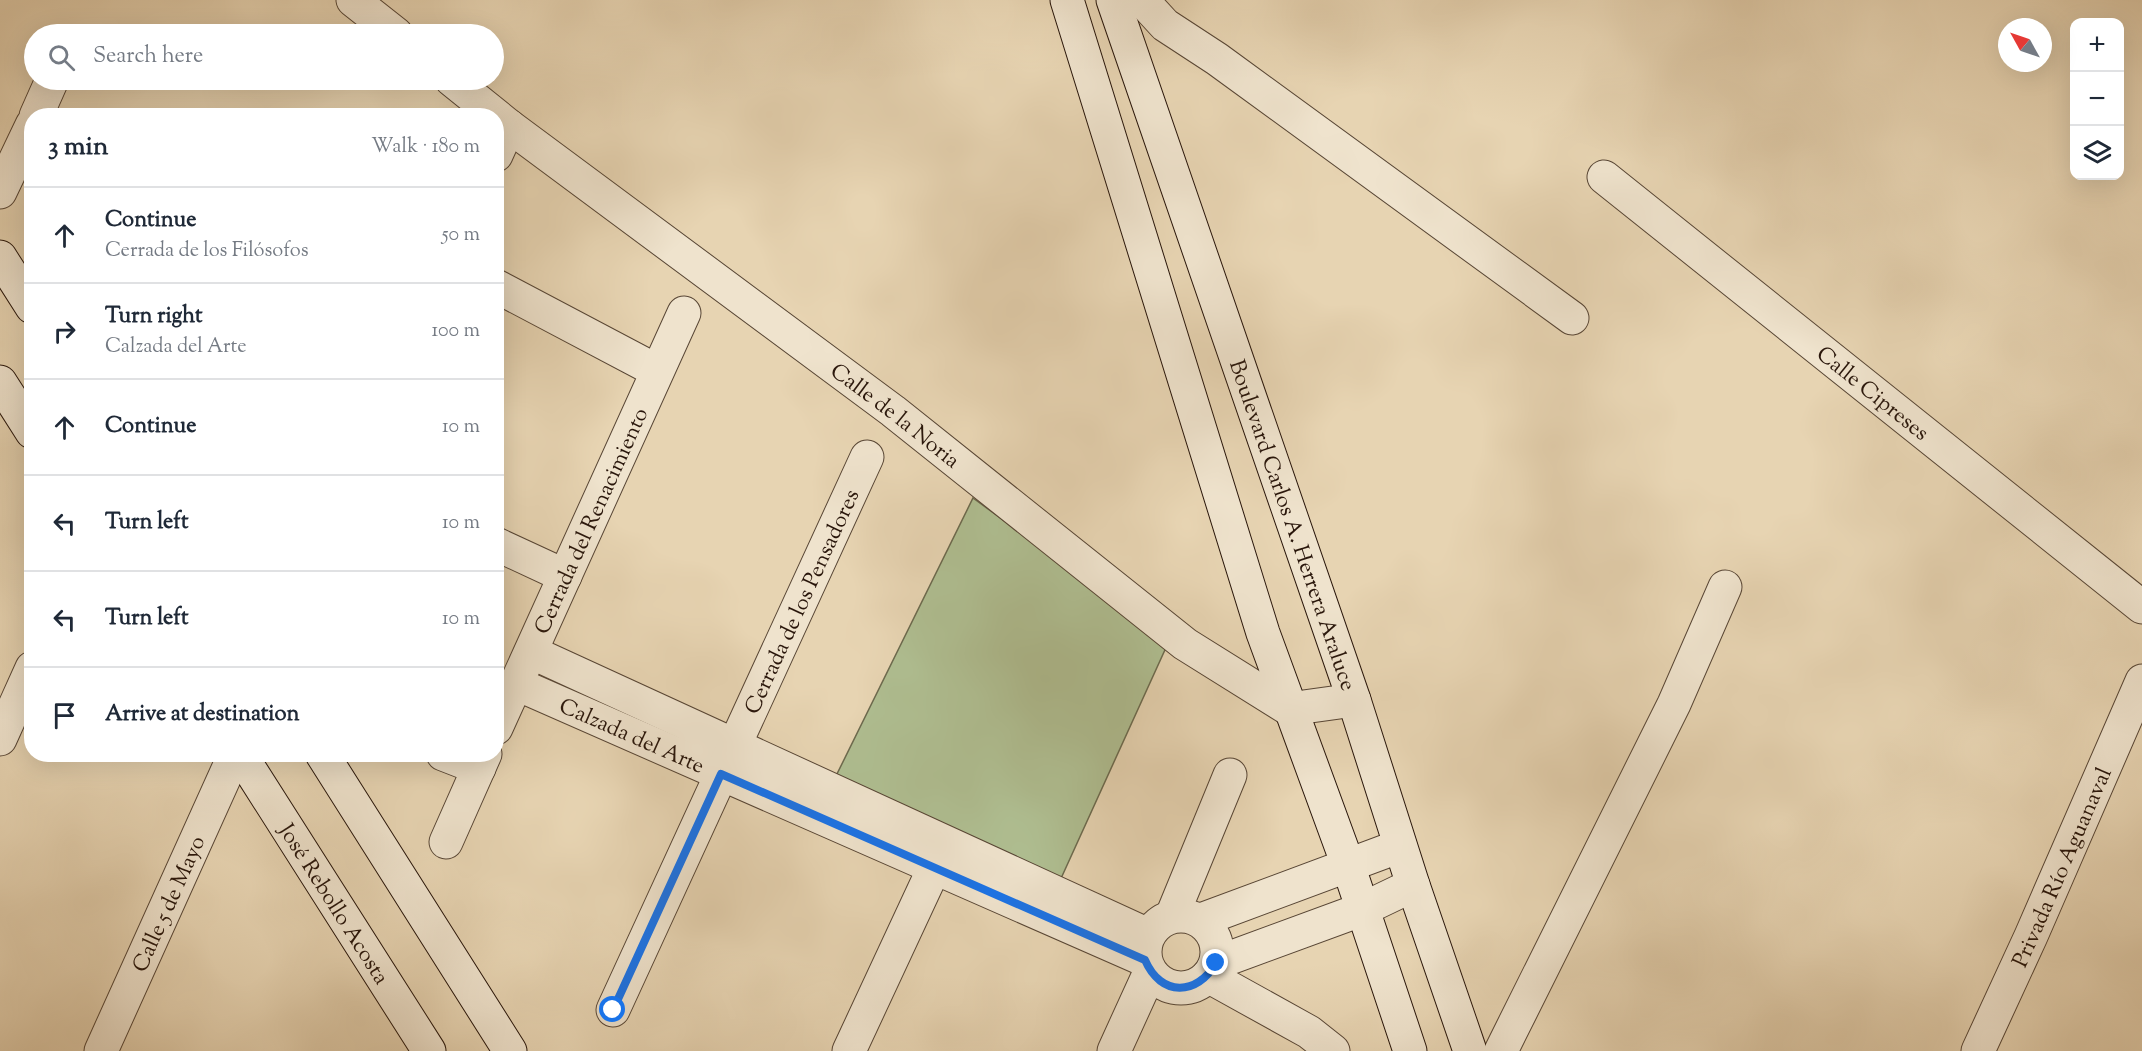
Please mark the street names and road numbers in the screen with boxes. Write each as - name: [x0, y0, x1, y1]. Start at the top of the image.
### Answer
- street label: Calle Cipreses: [1808, 340, 1935, 450]
- street label: Boulevard Carlos A. Herrera Araluce: [1219, 356, 1363, 696]
- street label: Calle de la Noria: [822, 357, 966, 478]
- street label: Cerrada del Renacimiento: [528, 403, 658, 640]
- street label: Cerrada de los Pensadores: [738, 485, 869, 720]
- street label: Calzada del Arte: [553, 691, 709, 783]
- street label: Privada Río Aguanaval: [2006, 763, 2122, 973]
- street label: José Rebollo Acosta: [269, 817, 396, 992]
- street label: Calle 5 de Mayo: [126, 831, 215, 978]

